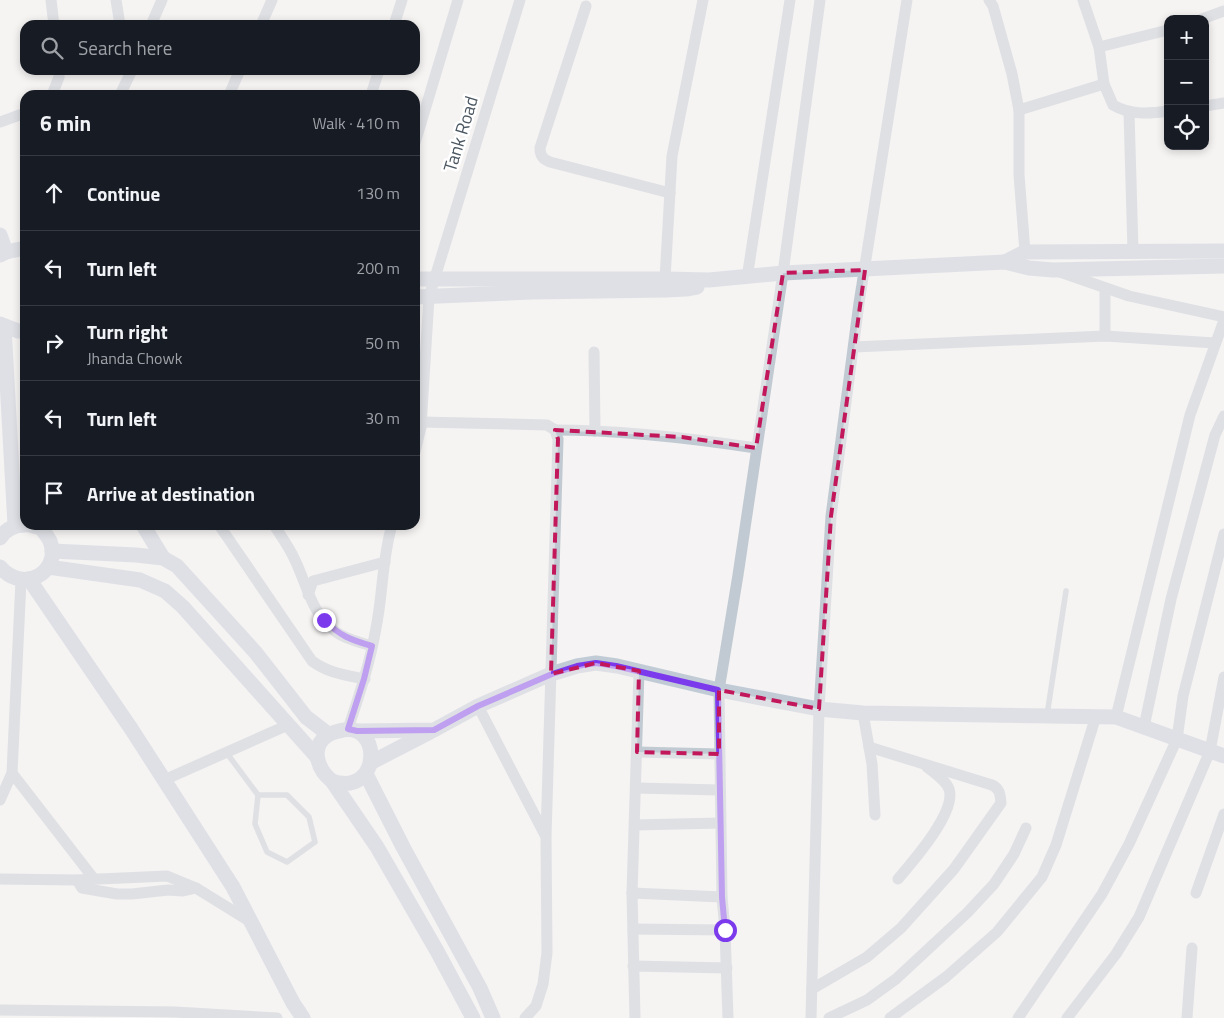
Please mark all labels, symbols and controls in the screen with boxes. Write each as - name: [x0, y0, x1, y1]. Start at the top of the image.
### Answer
- map controls: [1164, 15, 1209, 150]
- button: +: [1164, 15, 1209, 60]
- search box: [20, 20, 420, 75]
- text: Search here: [78, 33, 172, 62]
- icon: search: [38, 34, 66, 62]
- button: −: [1164, 60, 1209, 105]
- street label: Tank Road: [436, 93, 485, 175]
- button: locate: [1164, 105, 1209, 150]
- text: 6 min: [40, 107, 91, 139]
- text: Walk · 410 m: [312, 111, 400, 135]
- icon: ahead: [40, 179, 68, 207]
- text: Continue: [87, 179, 160, 208]
- text: 130 m: [356, 181, 400, 205]
- icon: left: [40, 254, 68, 282]
- text: Turn left: [87, 254, 157, 283]
- text: 200 m: [356, 256, 400, 280]
- text: Turn right: [87, 317, 168, 346]
- icon: right: [40, 329, 68, 357]
- text: 50 m: [365, 331, 400, 355]
- text: Jhanda Chowk: [87, 346, 182, 370]
- icon: left: [40, 404, 68, 432]
- text: Turn left: [87, 404, 157, 433]
- text: 30 m: [365, 406, 400, 430]
- icon: arrive: [40, 479, 68, 507]
- text: Arrive at destination: [87, 479, 255, 508]
- route end: [313, 609, 336, 632]
- route start: [714, 919, 737, 942]

